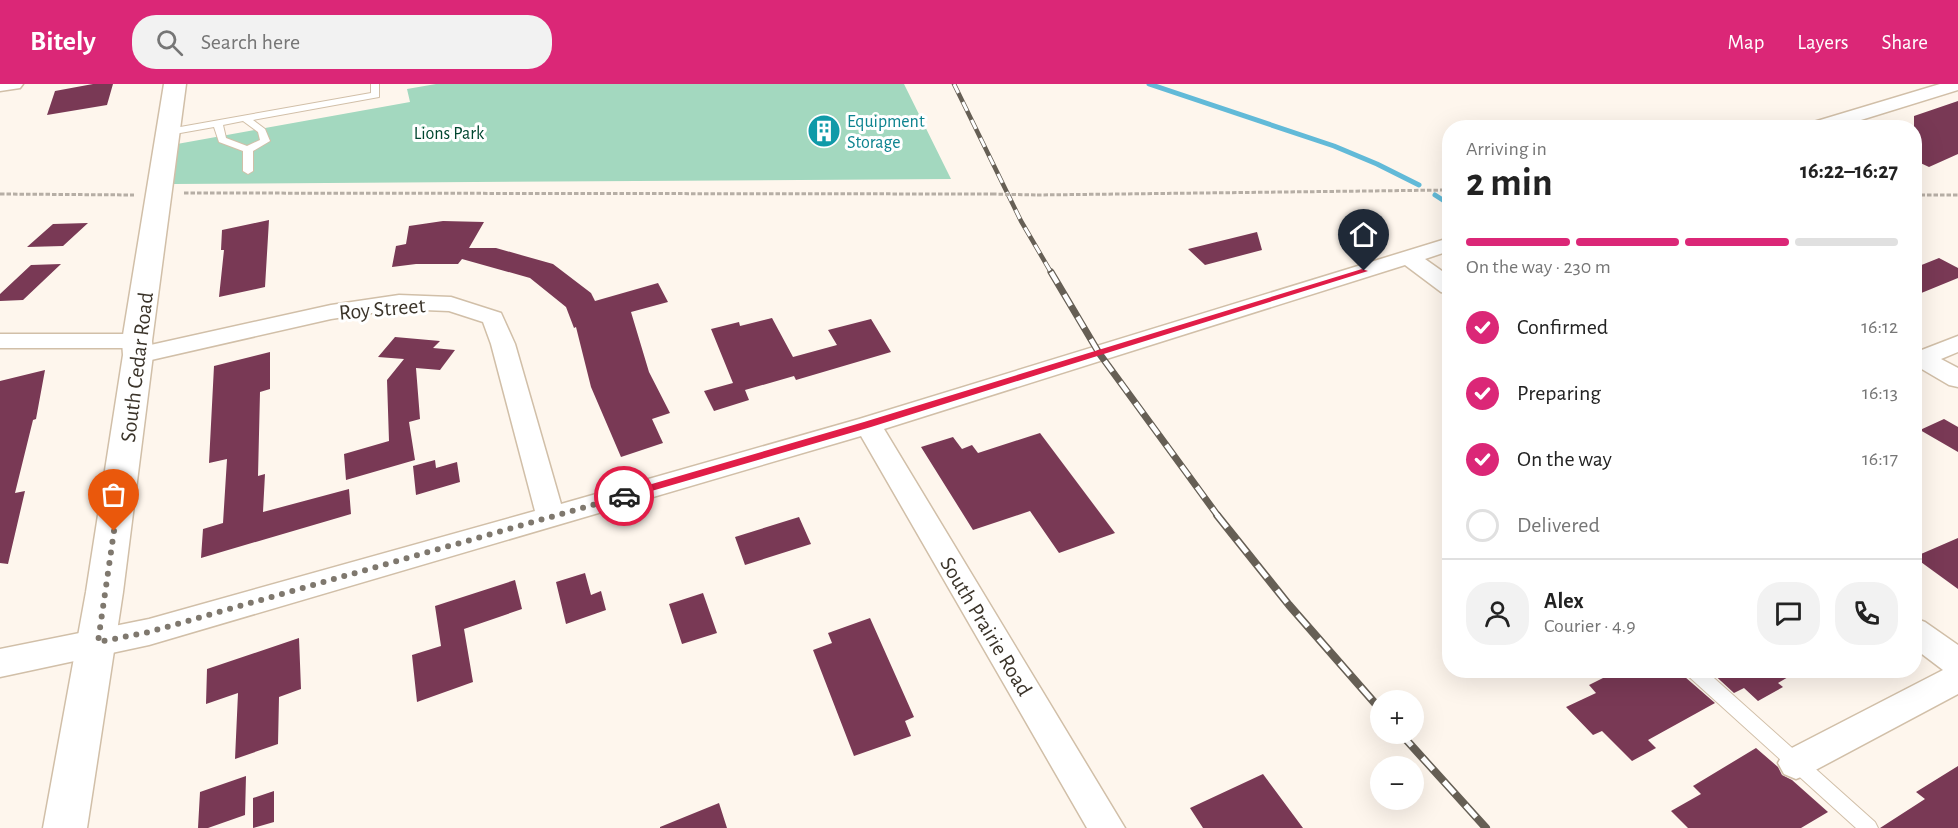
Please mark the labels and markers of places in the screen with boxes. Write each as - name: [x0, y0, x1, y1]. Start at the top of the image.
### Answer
- building icon: Equipment Storage: [806, 113, 842, 149]
- place label: Equipment Storage: [847, 113, 925, 152]
- pin: [1338, 209, 1389, 271]
- pin: [88, 469, 139, 531]

